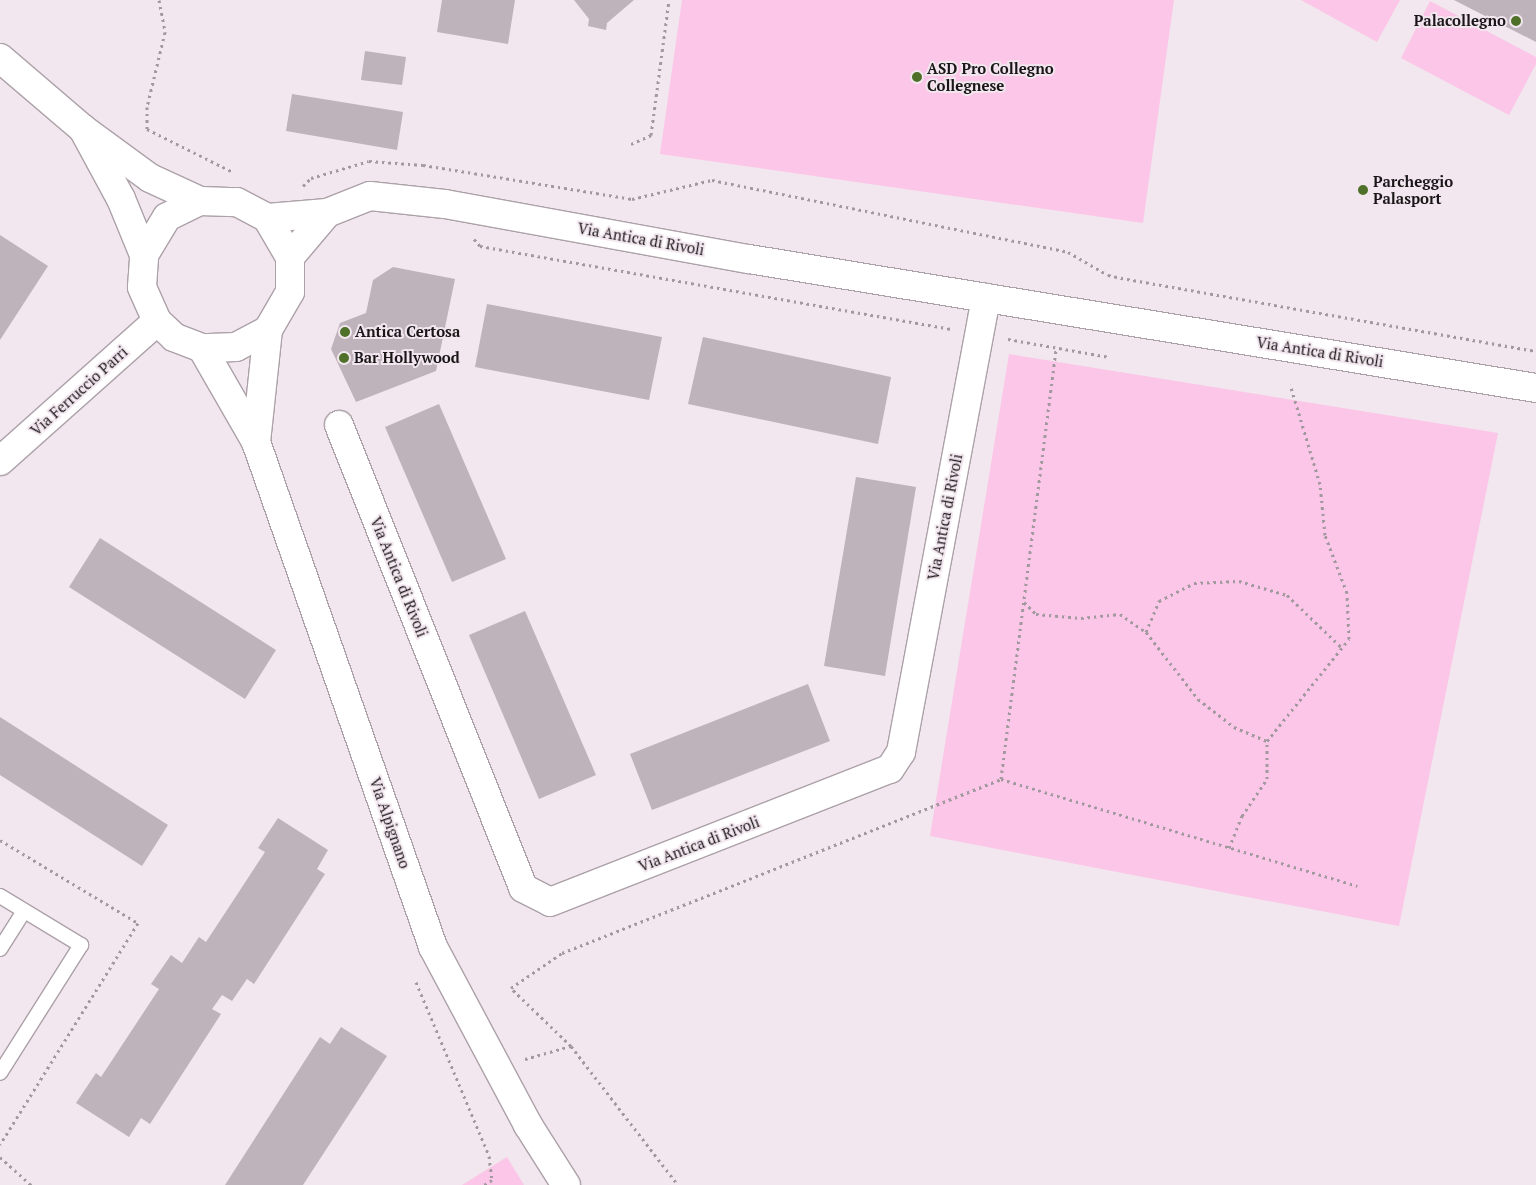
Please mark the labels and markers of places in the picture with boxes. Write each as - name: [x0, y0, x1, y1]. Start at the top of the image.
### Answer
- place label: Palacollegno: [1414, 12, 1506, 30]
- marker: Palacollegno: [1510, 15, 1522, 27]
- place label: ASD Pro Collegno Collegnese: [927, 59, 1054, 94]
- marker: ASD Pro Collegno Collegnese: [911, 71, 923, 83]
- place label: Parcheggio Palasport: [1373, 172, 1453, 207]
- marker: Parcheggio Palasport: [1357, 184, 1369, 196]
- place label: Antica Certosa: [355, 323, 460, 341]
- marker: Antica Certosa: [339, 326, 351, 338]
- place label: Bar Hollywood: [354, 349, 460, 367]
- marker: Bar Hollywood: [338, 352, 350, 364]

